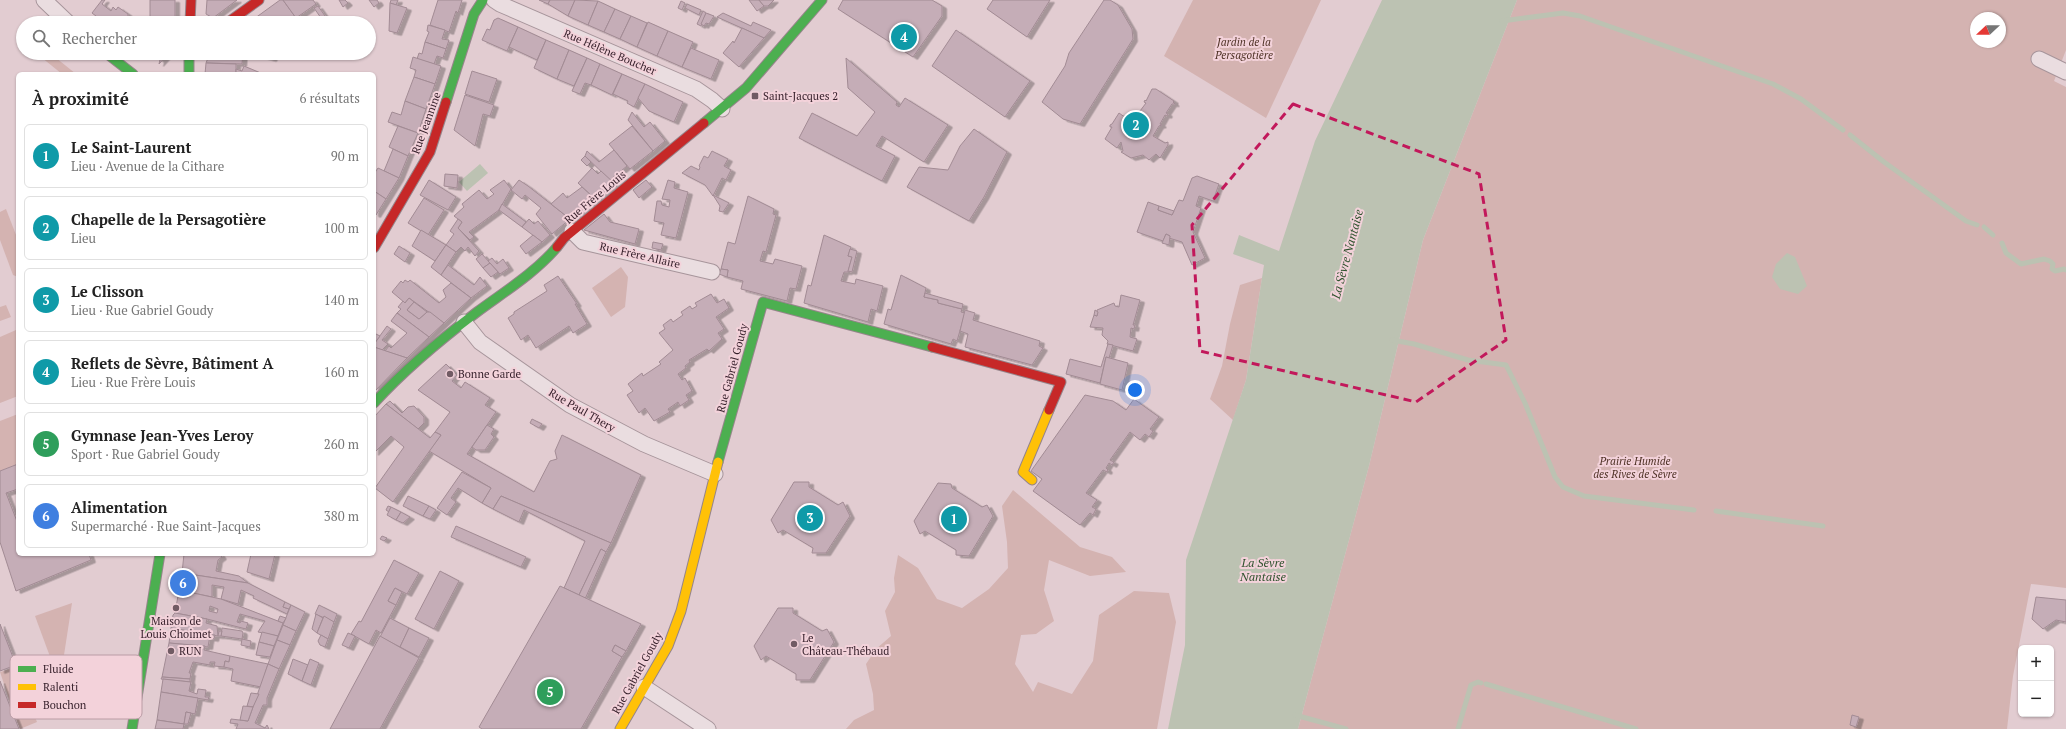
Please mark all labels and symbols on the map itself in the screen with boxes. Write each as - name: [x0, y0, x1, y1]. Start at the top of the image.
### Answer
- north arrow: [1970, 12, 2006, 48]
- pin: 4: [891, 22, 917, 52]
- street label: Rue Hélène Boucher: [562, 26, 659, 78]
- park label: Jardin de la Persagotière: [1214, 35, 1273, 62]
- place label: Saint-Jacques 2: [763, 89, 838, 103]
- street label: Rue Jeannine: [408, 90, 444, 156]
- marker: Saint-Jacques 2: [750, 91, 760, 101]
- pin: 2: [1123, 110, 1149, 140]
- street label: Rue Frère Louis: [561, 167, 629, 227]
- water label: La Sèvre Nantaise: [1328, 207, 1366, 301]
- street label: Rue Frère Allaire: [598, 239, 682, 271]
- street label: Rue Gabriel Goudy: [713, 322, 751, 414]
- place label: Bonne Garde: [458, 367, 522, 381]
- marker: Bonne Garde: [445, 369, 455, 379]
- your location: [1125, 380, 1145, 400]
- street label: Rue Paul Thery: [546, 385, 618, 435]
- park label: Prairie Humide des Rives de Sèvre: [1593, 454, 1677, 481]
- pin: 3: [797, 503, 823, 533]
- pin: 1: [941, 504, 967, 534]
- water label: La Sèvre Nantaise: [1239, 555, 1287, 584]
- pin: 6: [170, 568, 196, 598]
- marker: Maison de Louis Choimet: [171, 603, 181, 613]
- place label: Maison de Louis Choimet: [140, 614, 212, 641]
- street label: Rue Gabriel Goudy: [609, 629, 665, 716]
- place label: Le Château-Thébaud: [802, 631, 889, 658]
- marker: Le Château-Thébaud: [789, 639, 799, 649]
- place label: RUN: [179, 644, 201, 658]
- marker: RUN: [166, 646, 176, 656]
- legend: [10, 655, 142, 719]
- text: Fluide: [43, 662, 74, 676]
- pin: 5: [537, 677, 563, 707]
- text: Ralenti: [43, 680, 78, 694]
- text: Bouchon: [43, 698, 87, 712]

